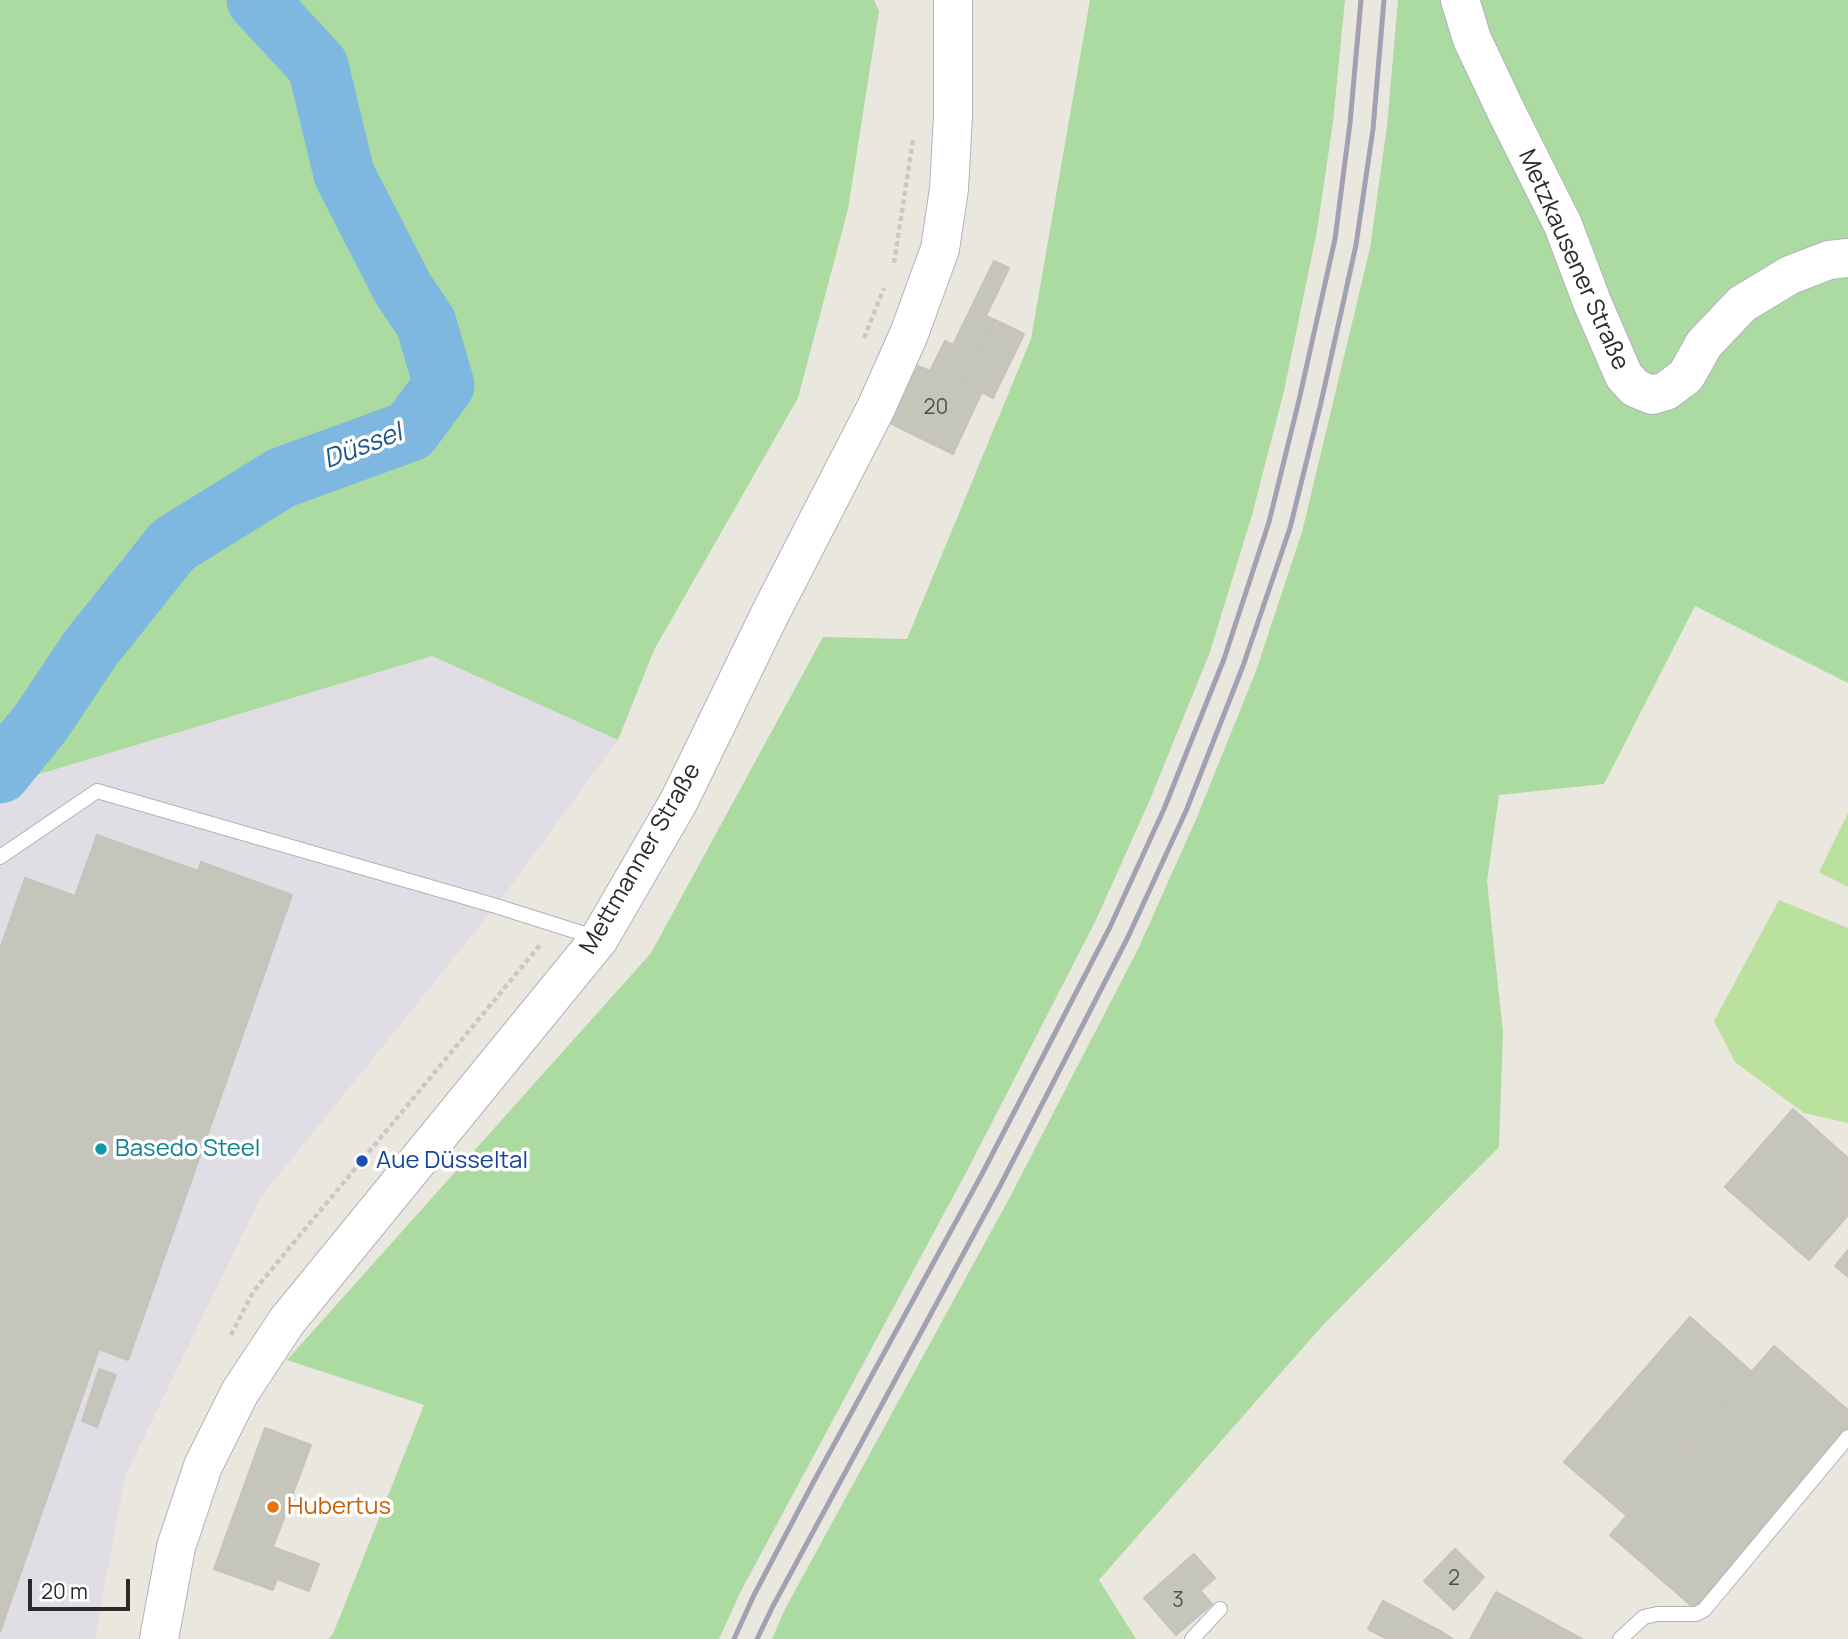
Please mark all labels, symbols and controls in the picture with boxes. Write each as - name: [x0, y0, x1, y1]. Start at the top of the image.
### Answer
- street label: Metzkausener Straße: [1511, 145, 1635, 375]
- house number: 20: [924, 395, 948, 421]
- water label: Düssel: [319, 418, 407, 476]
- street label: Mettmanner Straße: [575, 758, 707, 960]
- place label: Basedo Steel: [115, 1135, 260, 1163]
- marker: Basedo Steel: [93, 1141, 109, 1157]
- place label: Aue Düsseltal: [376, 1147, 528, 1175]
- marker: Aue Düsseltal: [354, 1153, 370, 1169]
- place label: Hubertus: [287, 1493, 391, 1521]
- marker: Hubertus: [265, 1499, 281, 1515]
- scale bar: [32, 1566, 133, 1610]
- house number: 2: [1448, 1566, 1460, 1592]
- text: 20 m: [41, 1577, 88, 1605]
- house number: 3: [1172, 1588, 1184, 1614]

